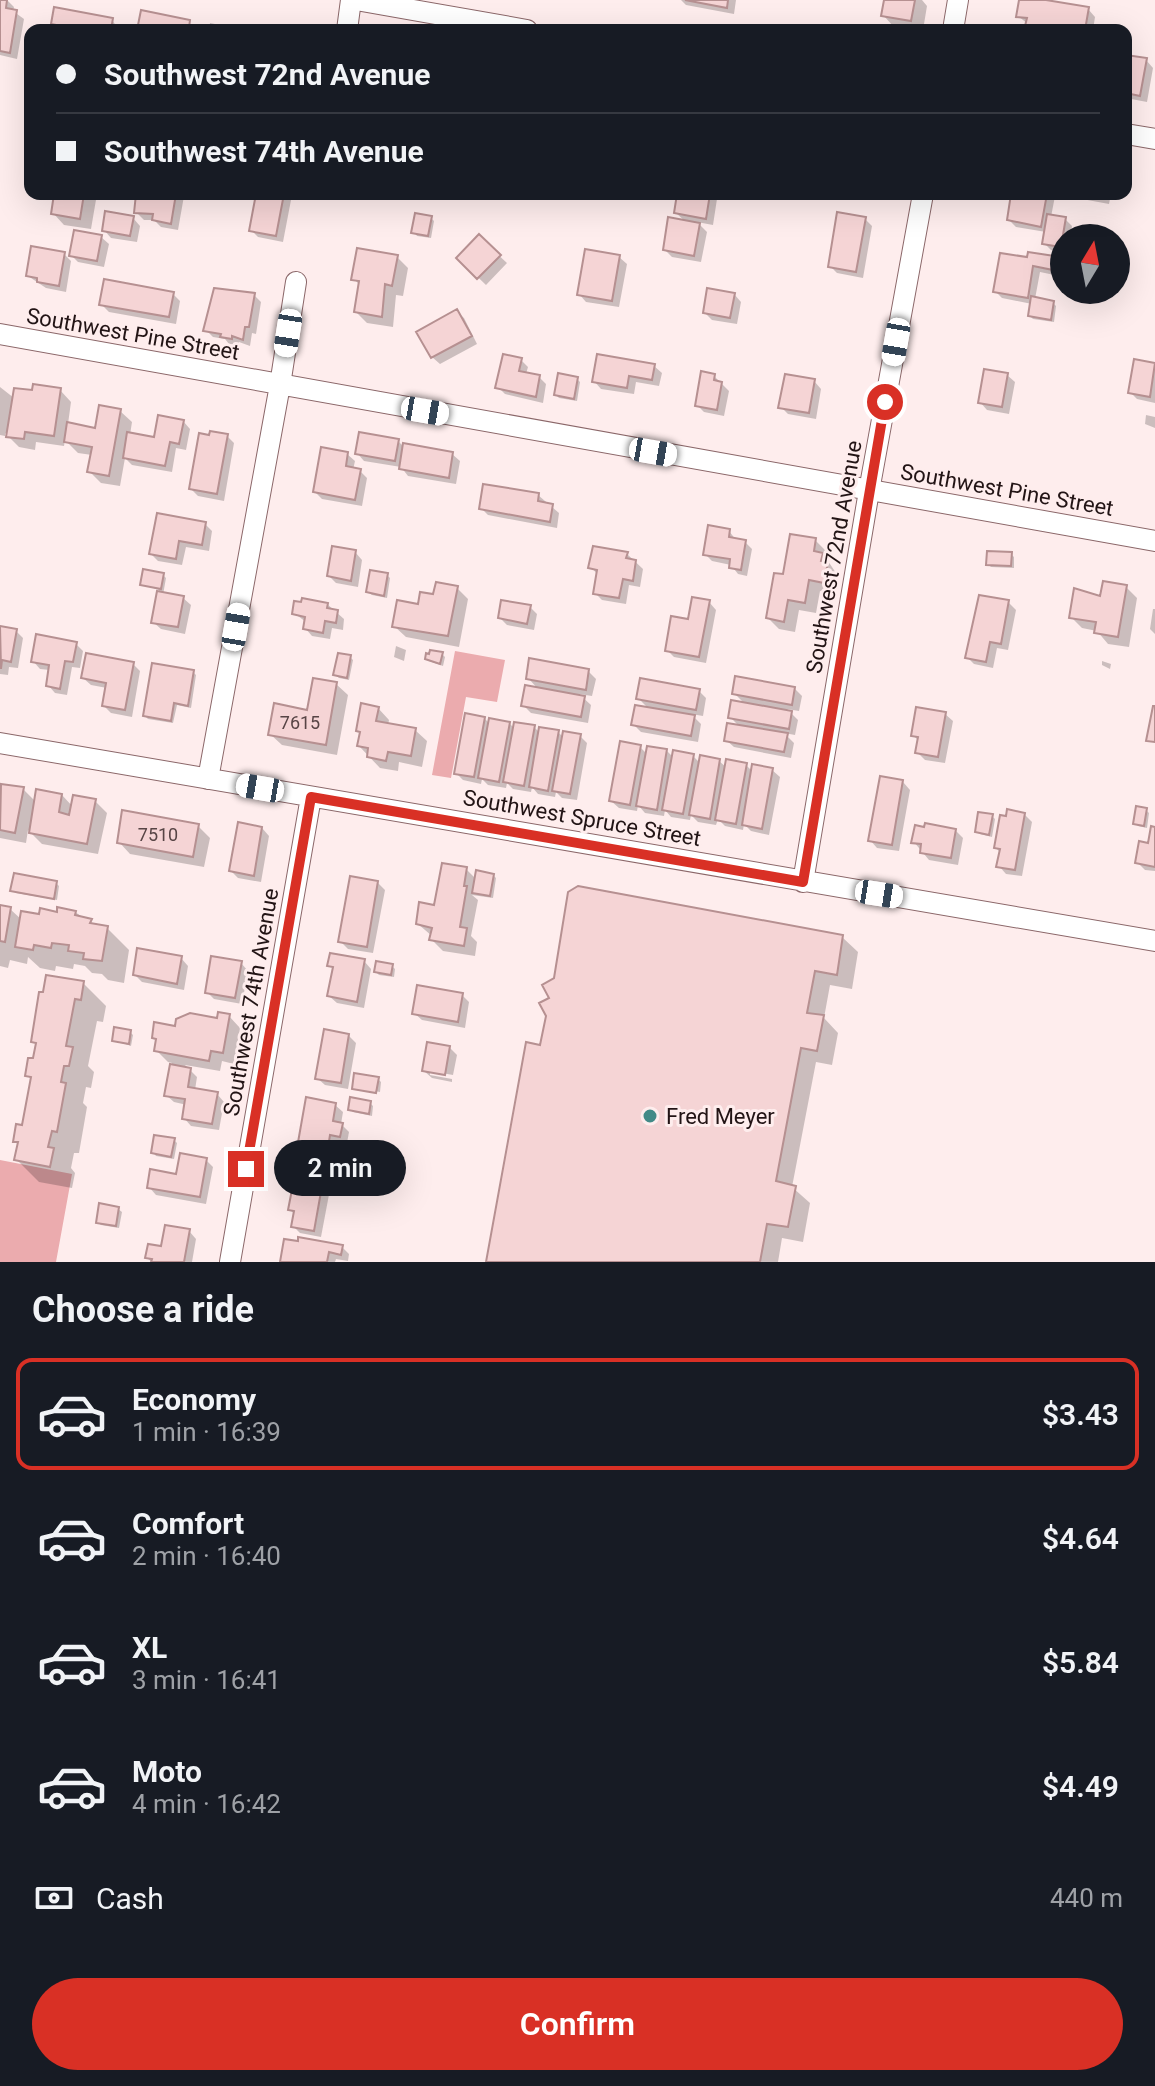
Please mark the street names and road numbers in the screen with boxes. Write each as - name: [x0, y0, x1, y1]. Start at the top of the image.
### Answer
- street label: Southwest Pine Street: [25, 303, 241, 365]
- street label: Southwest 72nd Avenue: [801, 439, 867, 675]
- street label: Southwest Pine Street: [899, 459, 1115, 521]
- street label: Southwest Spruce Street: [461, 785, 703, 851]
- street label: Southwest 74th Avenue: [219, 886, 283, 1118]

